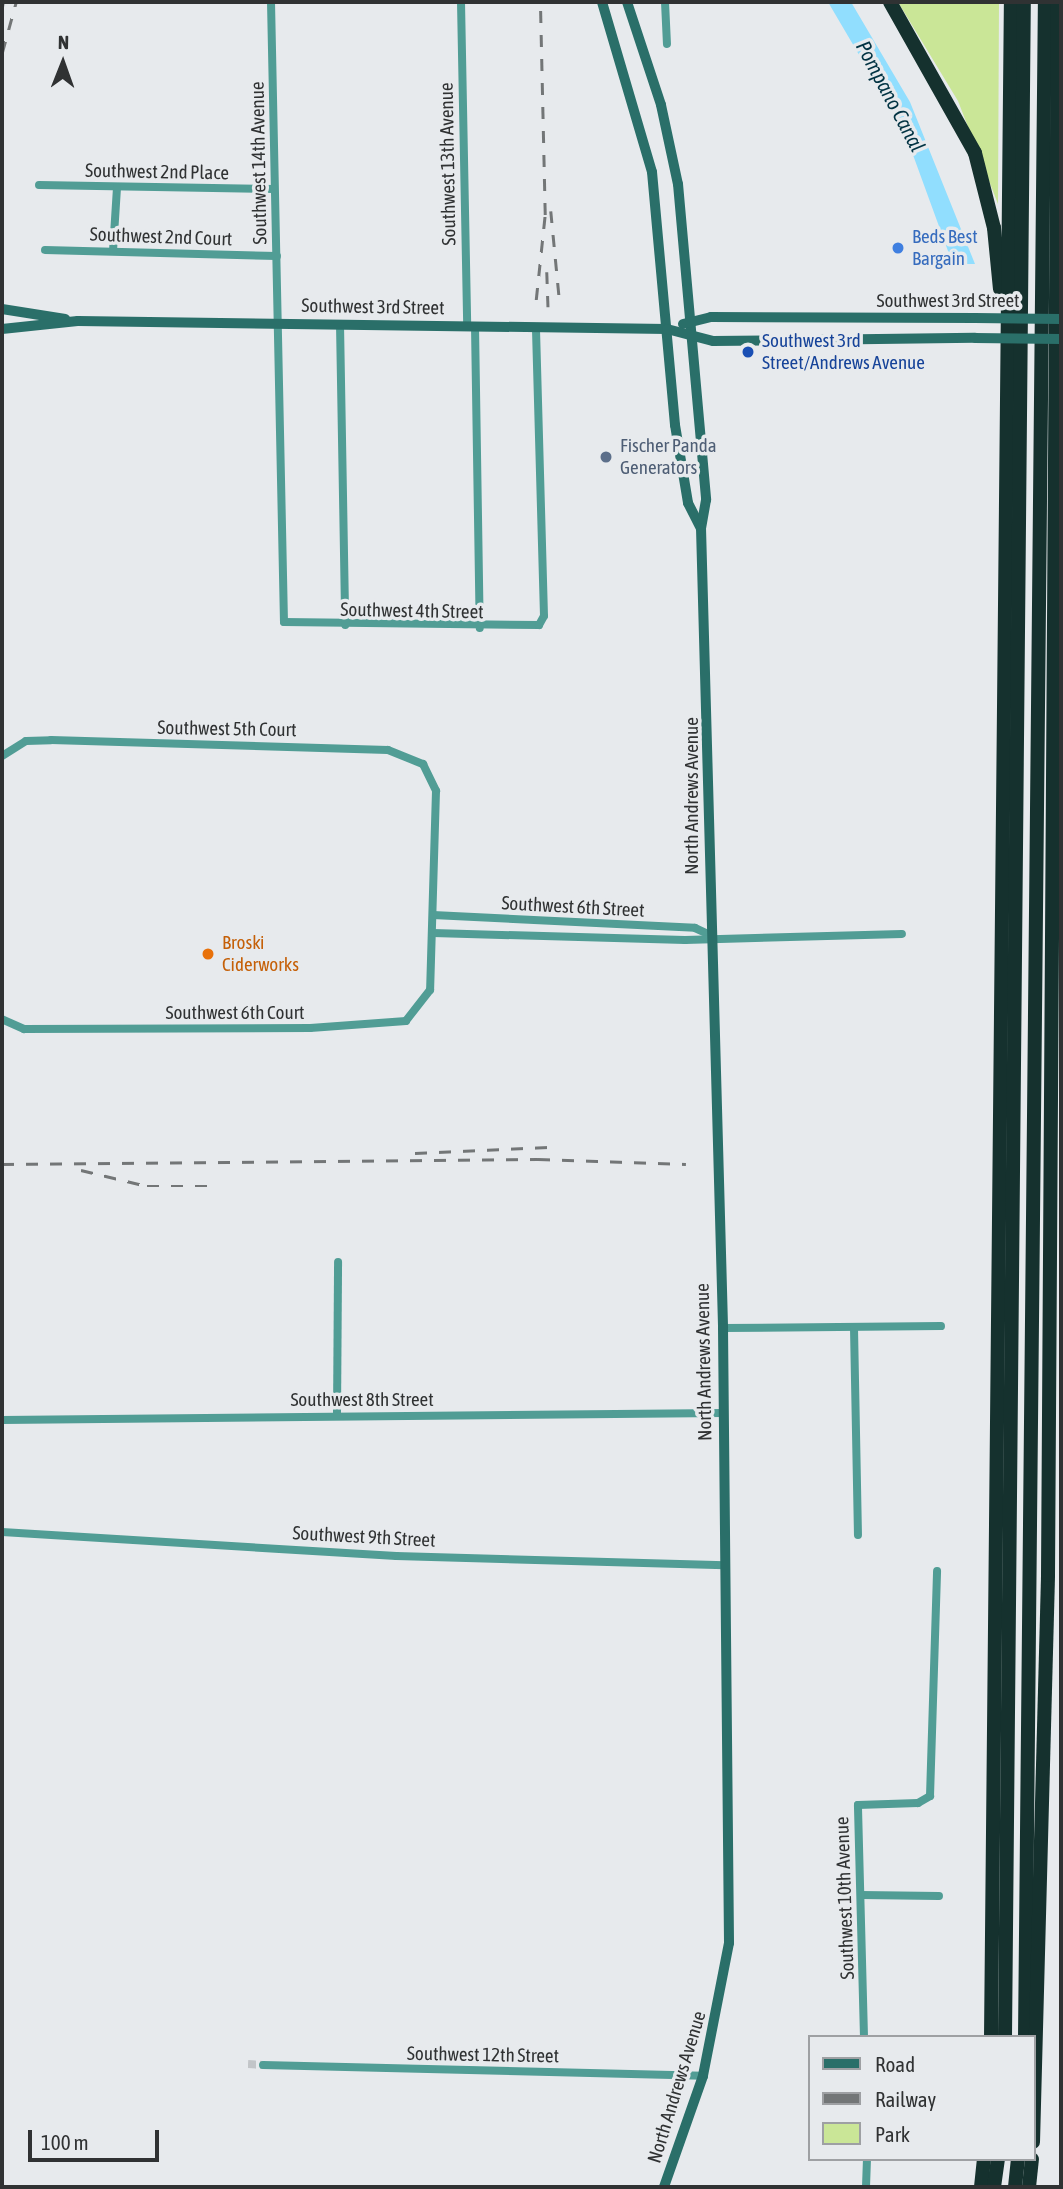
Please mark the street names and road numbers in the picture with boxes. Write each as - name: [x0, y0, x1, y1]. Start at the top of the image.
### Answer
- street label: Southwest 14th Avenue: [246, 81, 272, 245]
- street label: Southwest 13th Avenue: [435, 82, 461, 246]
- street label: Southwest 2nd Place: [85, 159, 229, 185]
- street label: Southwest 2nd Court: [89, 223, 233, 251]
- street label: Southwest 3rd Street: [876, 290, 1020, 312]
- street label: Southwest 3rd Street: [301, 294, 445, 320]
- street label: Southwest 4th Street: [340, 598, 484, 624]
- street label: Southwest 5th Court: [157, 716, 297, 742]
- street label: North Andrews Avenue: [681, 717, 703, 875]
- street label: Southwest 6th Street: [501, 892, 645, 922]
- street label: Southwest 6th Court: [165, 1002, 305, 1024]
- street label: North Andrews Avenue: [691, 1283, 717, 1441]
- street label: Southwest 8th Street: [290, 1389, 434, 1411]
- street label: Southwest 9th Street: [292, 1522, 436, 1552]
- street label: Southwest 10th Avenue: [831, 1816, 859, 1980]
- street label: North Andrews Avenue: [643, 2008, 711, 2166]
- street label: Southwest 12th Street: [407, 2042, 559, 2068]

